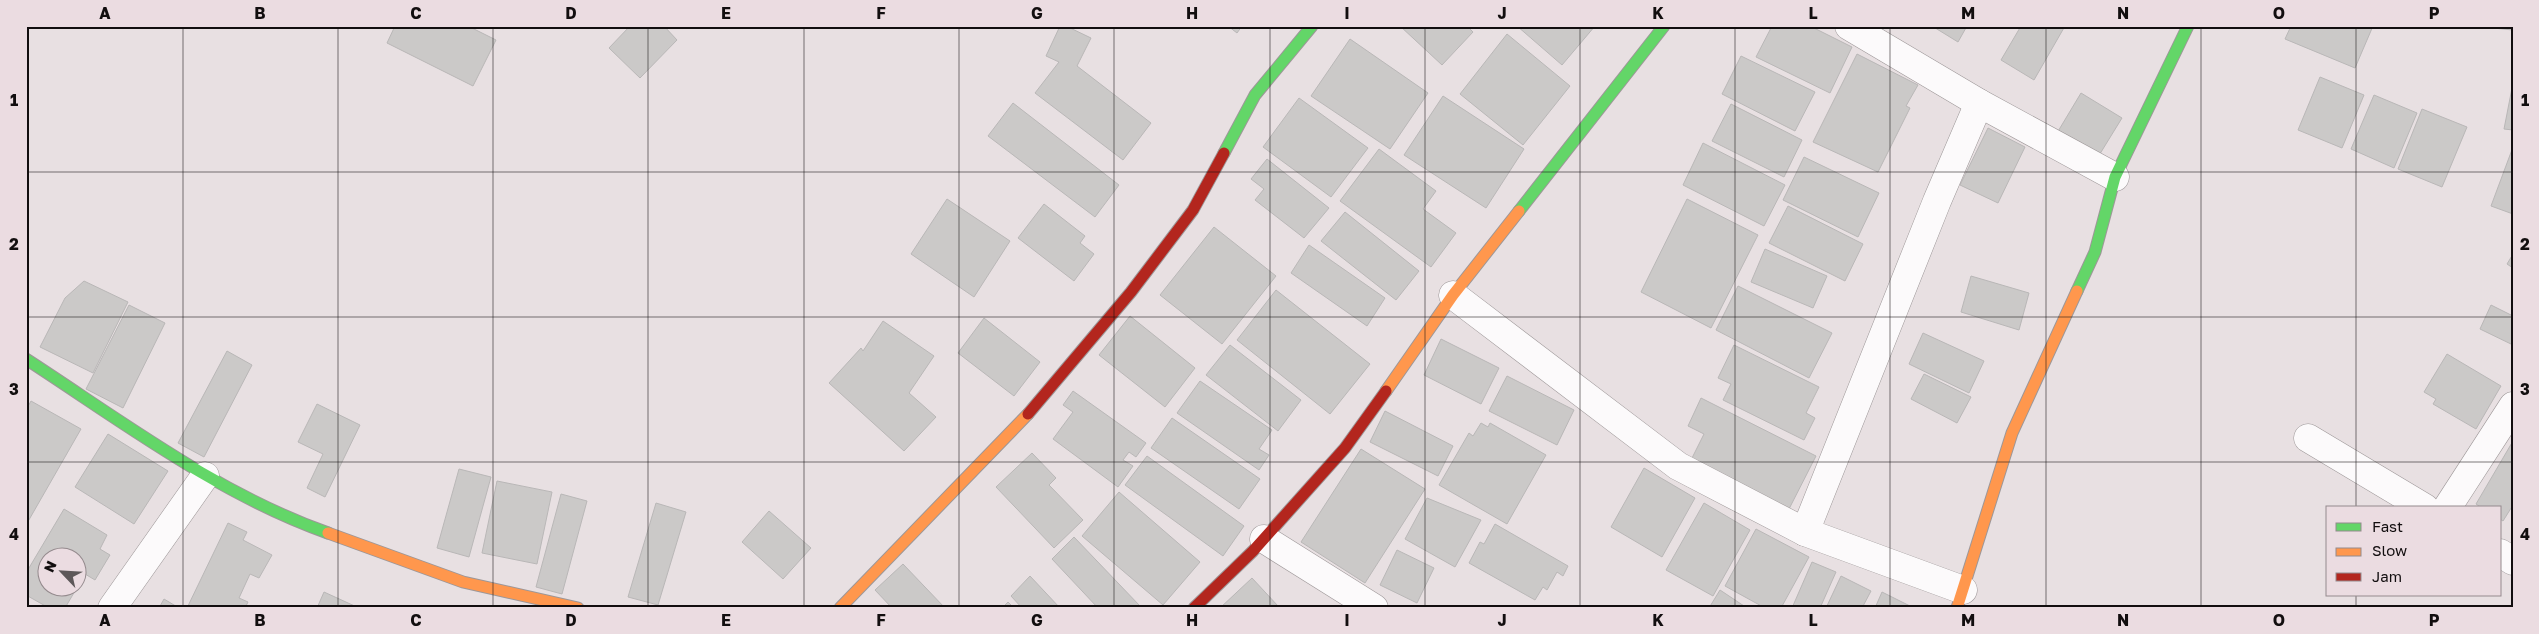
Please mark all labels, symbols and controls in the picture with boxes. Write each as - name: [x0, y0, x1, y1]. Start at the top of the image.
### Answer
- text: A: [99, 3, 111, 23]
- text: B: [254, 3, 266, 23]
- text: C: [410, 3, 422, 23]
- text: D: [565, 3, 577, 23]
- text: E: [721, 3, 731, 23]
- text: F: [876, 3, 886, 23]
- text: G: [1031, 3, 1043, 23]
- text: H: [1186, 3, 1198, 23]
- text: I: [1344, 3, 1350, 23]
- text: J: [1497, 3, 1507, 23]
- text: K: [1652, 3, 1664, 23]
- text: L: [1808, 3, 1818, 23]
- text: M: [1961, 3, 1975, 23]
- text: N: [2117, 3, 2129, 23]
- text: O: [2273, 3, 2285, 23]
- text: P: [2429, 3, 2440, 23]
- text: 1: [10, 90, 18, 110]
- text: 1: [2521, 90, 2529, 110]
- text: 2: [9, 234, 19, 254]
- text: 2: [2520, 234, 2530, 254]
- text: 3: [9, 379, 19, 399]
- text: 3: [2520, 379, 2530, 399]
- legend: [2326, 506, 2502, 596]
- text: Fast: [2372, 517, 2403, 535]
- text: 4: [9, 524, 19, 544]
- text: 4: [2520, 524, 2530, 544]
- text: Slow: [2372, 541, 2407, 559]
- north arrow: [38, 546, 88, 596]
- text: N: [40, 558, 60, 575]
- text: Jam: [2372, 567, 2402, 585]
- text: A: [99, 610, 111, 630]
- text: B: [254, 610, 266, 630]
- text: C: [410, 610, 422, 630]
- text: D: [565, 610, 577, 630]
- text: E: [721, 610, 731, 630]
- text: F: [876, 610, 886, 630]
- text: G: [1031, 610, 1043, 630]
- text: H: [1186, 610, 1198, 630]
- text: I: [1344, 610, 1350, 630]
- text: J: [1497, 610, 1507, 630]
- text: K: [1652, 610, 1664, 630]
- text: L: [1808, 610, 1818, 630]
- text: M: [1961, 610, 1975, 630]
- text: N: [2117, 610, 2129, 630]
- text: O: [2273, 610, 2285, 630]
- text: P: [2429, 610, 2440, 630]

